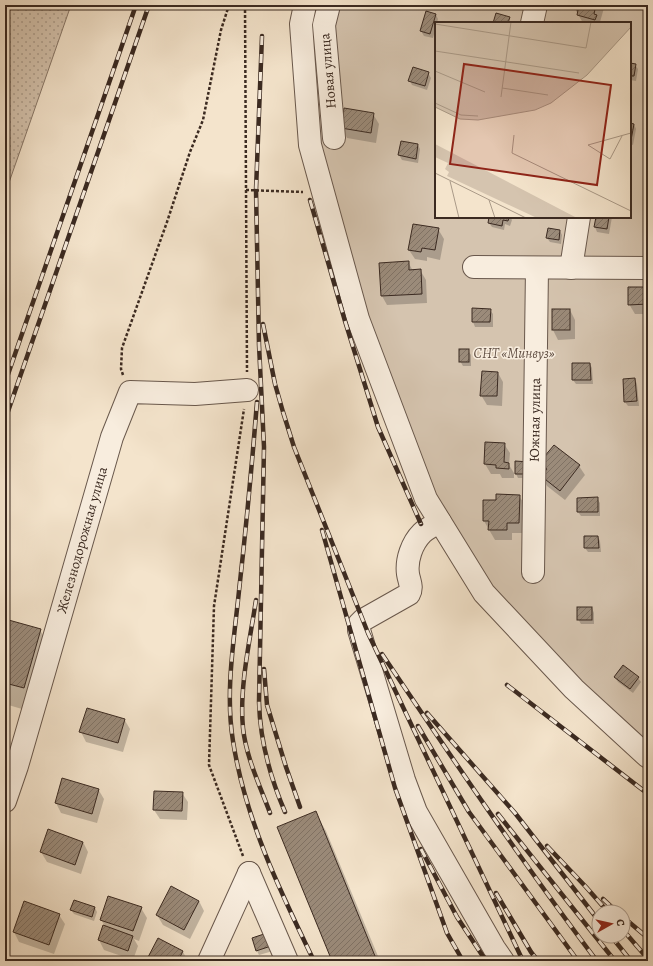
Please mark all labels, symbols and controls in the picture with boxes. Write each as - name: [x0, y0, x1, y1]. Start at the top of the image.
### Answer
- inset map: [435, 22, 631, 218]
- street label: Новая улица: [315, 32, 341, 110]
- park label: СНТ «Минвуз»: [474, 344, 555, 363]
- street label: Южная улица: [525, 377, 545, 462]
- street label: Железнодорожная улица: [52, 464, 112, 616]
- north arrow: [591, 904, 631, 944]
- text: С: [613, 918, 628, 927]

